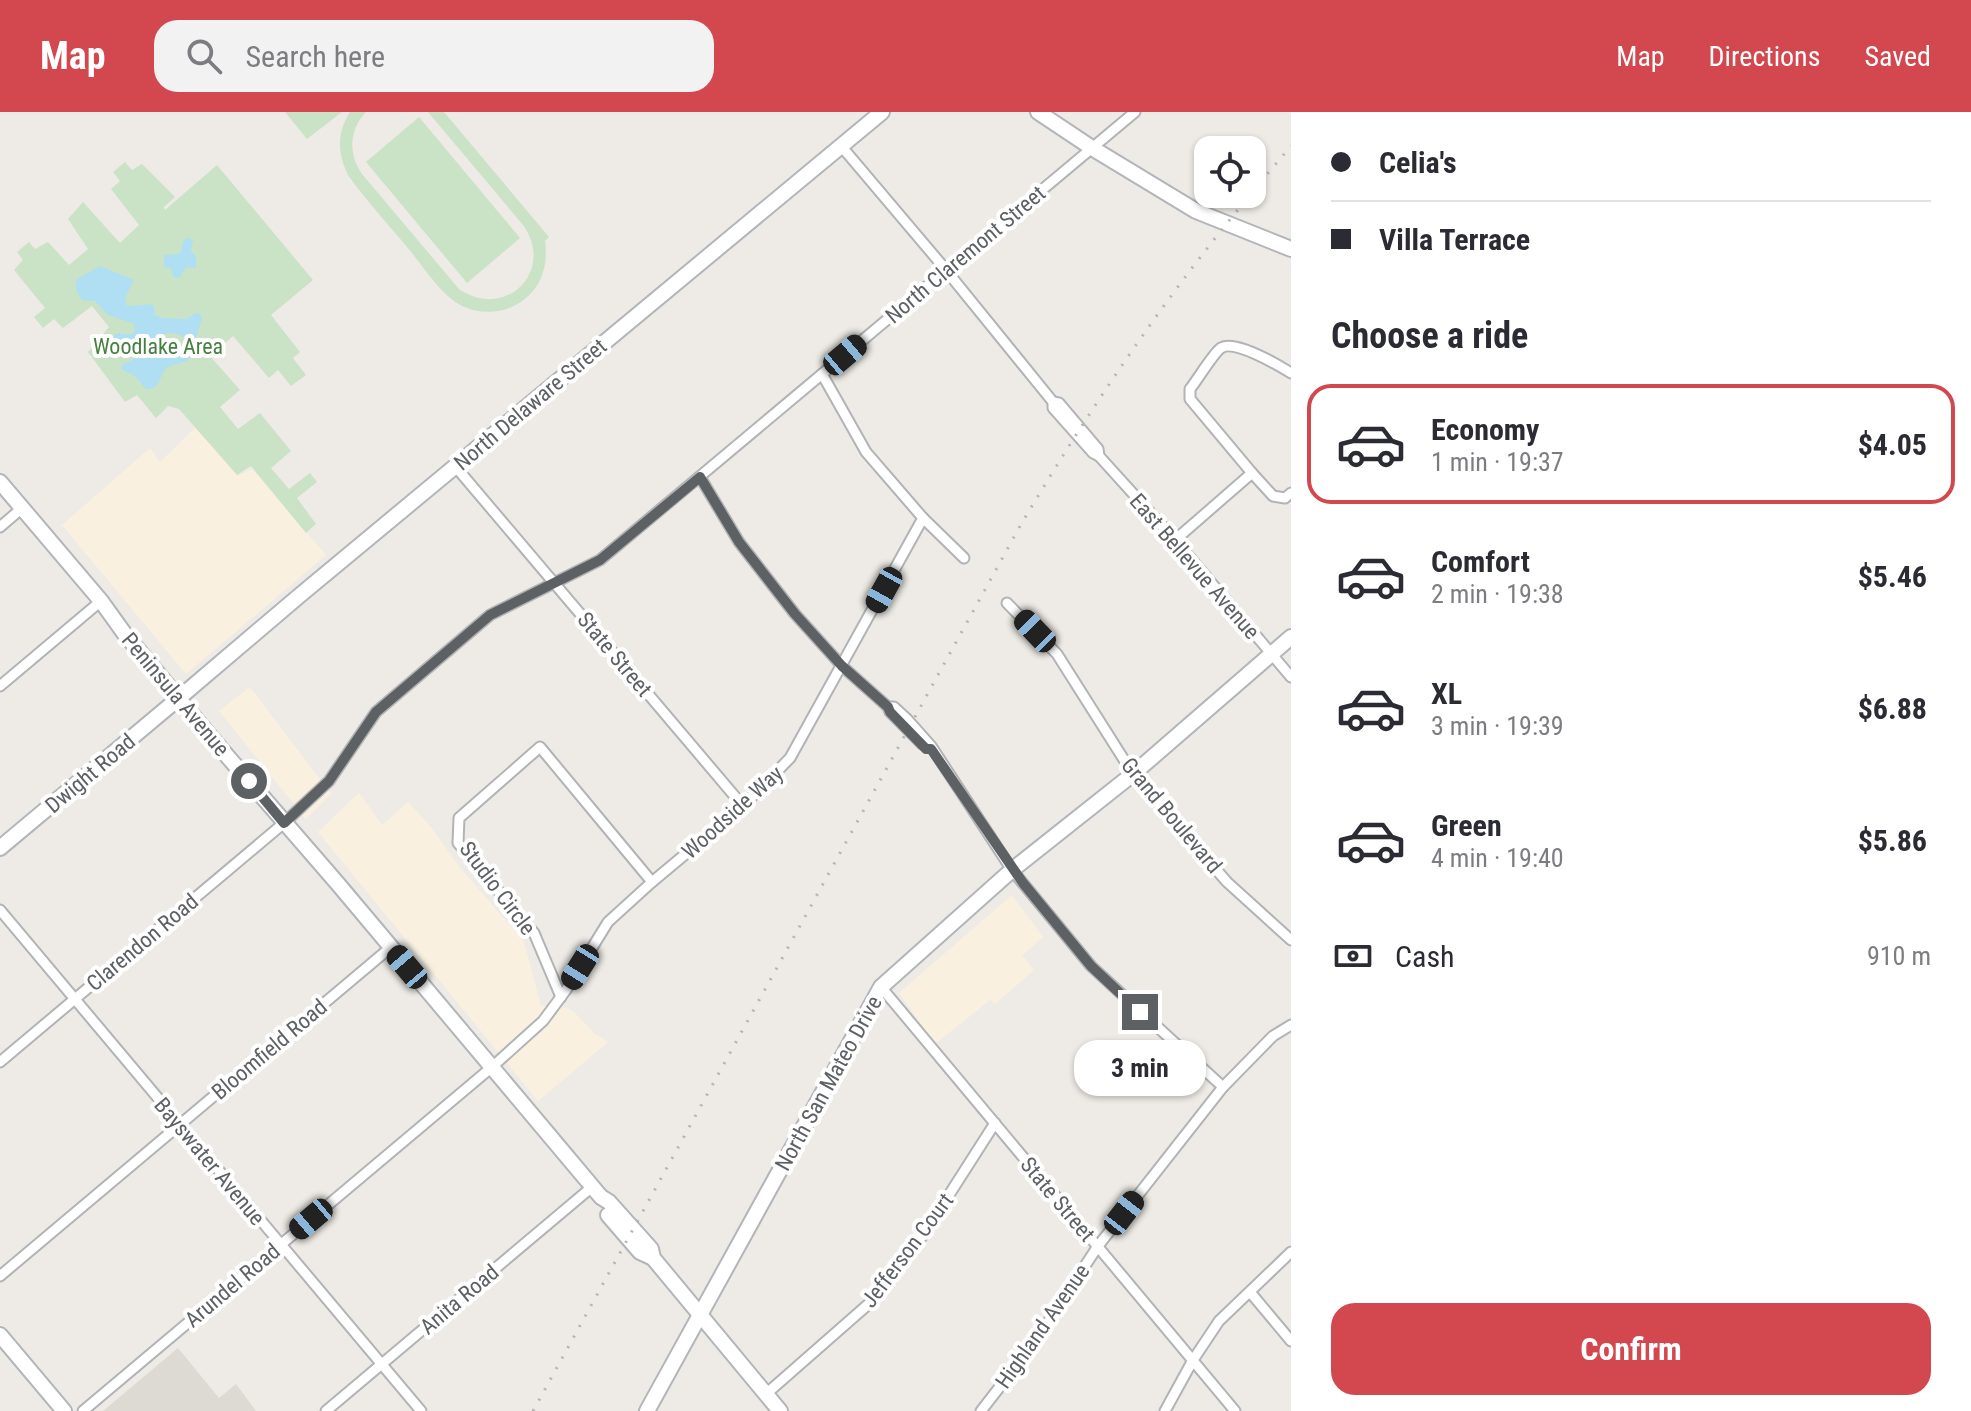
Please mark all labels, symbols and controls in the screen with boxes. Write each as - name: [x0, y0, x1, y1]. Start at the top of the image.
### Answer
- search box: [154, 20, 714, 92]
- text: Map: [40, 34, 106, 78]
- icon: search: [182, 34, 226, 78]
- text: Search here: [246, 39, 385, 74]
- text: Map: [1616, 40, 1665, 73]
- text: Directions: [1709, 40, 1820, 73]
- text: Saved: [1864, 40, 1931, 73]
- map controls: [1194, 136, 1266, 208]
- button: locate: [1194, 136, 1266, 208]
- text: Celia's: [1379, 145, 1457, 180]
- street label: North Claremont Street: [881, 180, 1050, 328]
- text: Villa Terrace: [1379, 222, 1530, 257]
- text: Choose a ride: [1331, 315, 1528, 357]
- car: [819, 330, 871, 380]
- street label: North Delaware Street: [449, 333, 611, 475]
- park label: Woodlake Area: [93, 334, 223, 359]
- icon: car: [1335, 408, 1407, 480]
- text: Economy: [1431, 412, 1539, 447]
- text: $4.05: [1858, 427, 1927, 462]
- text: 1 min · 19:37: [1431, 447, 1564, 477]
- street label: East Bellevue Avenue: [1125, 489, 1265, 644]
- icon: car: [1335, 540, 1407, 612]
- text: Comfort: [1431, 544, 1530, 579]
- text: $5.46: [1858, 559, 1927, 594]
- car: [862, 563, 906, 617]
- text: 2 min · 19:38: [1431, 579, 1564, 609]
- car: [1010, 605, 1060, 657]
- street label: State Street: [572, 607, 657, 701]
- street label: Peninsula Avenue: [117, 628, 234, 761]
- icon: car: [1335, 672, 1407, 744]
- text: XL: [1431, 676, 1462, 711]
- text: $6.88: [1858, 691, 1927, 726]
- text: 3 min · 19:39: [1431, 711, 1564, 741]
- street label: Dwight Road: [40, 729, 140, 818]
- street label: Grand Boulevard: [1116, 753, 1227, 878]
- street label: Woodside Way: [677, 761, 788, 864]
- route start: [231, 763, 267, 799]
- icon: car: [1335, 804, 1407, 876]
- text: Green: [1431, 808, 1502, 843]
- text: $5.86: [1858, 823, 1927, 858]
- street label: Studio Circle: [454, 837, 541, 940]
- text: 4 min · 19:40: [1431, 843, 1564, 873]
- street label: Clarendon Road: [82, 889, 203, 996]
- icon: cash: [1331, 934, 1375, 978]
- text: Cash: [1395, 939, 1455, 974]
- car: [557, 940, 603, 994]
- car: [382, 941, 432, 993]
- text: 910 m: [1867, 941, 1931, 971]
- street label: North San Mateo Drive: [770, 992, 887, 1175]
- street label: Bloomfield Road: [207, 994, 332, 1105]
- route end: [1122, 994, 1158, 1030]
- callout: 3 min: [1074, 1040, 1206, 1096]
- text: 3 min: [1111, 1053, 1169, 1083]
- street label: Bayswater Avenue: [149, 1093, 270, 1230]
- street label: State Street: [1015, 1152, 1100, 1246]
- car: [1100, 1187, 1148, 1239]
- street label: Jefferson Court: [856, 1188, 958, 1312]
- car: [285, 1194, 337, 1244]
- street label: Arundel Road: [180, 1238, 285, 1332]
- street label: Anita Road: [415, 1259, 504, 1339]
- street label: Highland Avenue: [990, 1259, 1094, 1393]
- button: Confirm: [1331, 1303, 1931, 1395]

